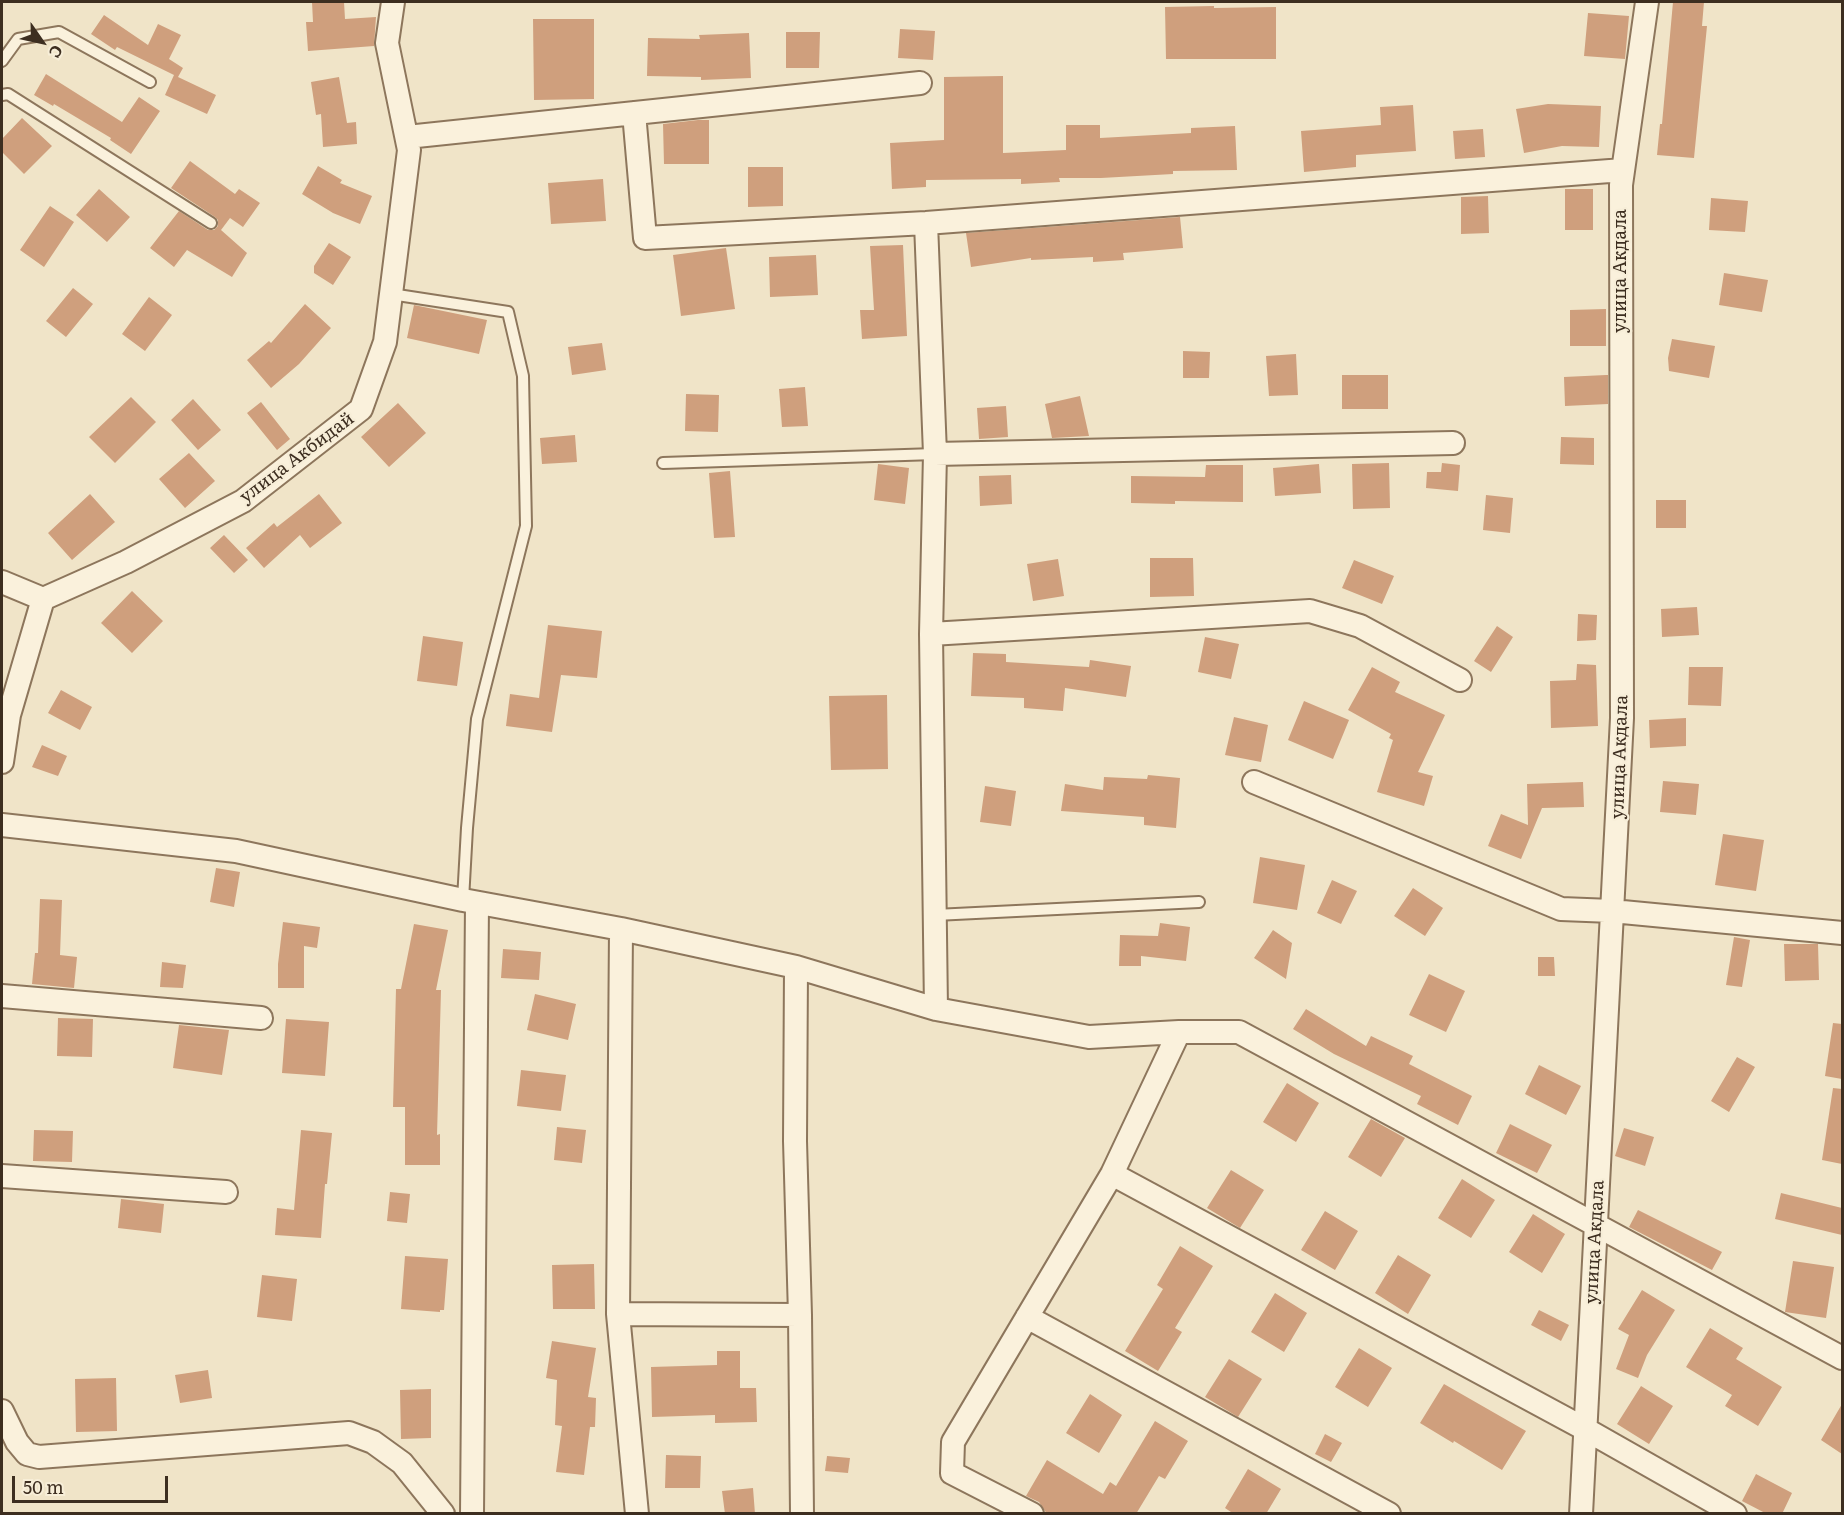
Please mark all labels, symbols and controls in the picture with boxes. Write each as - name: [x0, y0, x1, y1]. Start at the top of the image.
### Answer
- north arrow: [12, 12, 72, 72]
- text: С: [44, 41, 70, 63]
- street label: улица Акдала: [1610, 209, 1632, 333]
- street label: улица Акбидай: [235, 408, 359, 508]
- street label: улица Акдала: [1607, 695, 1633, 819]
- street label: улица Акдала: [1581, 1179, 1609, 1305]
- scale bar: [15, 1464, 171, 1502]
- text: 50 m: [23, 1473, 64, 1500]

